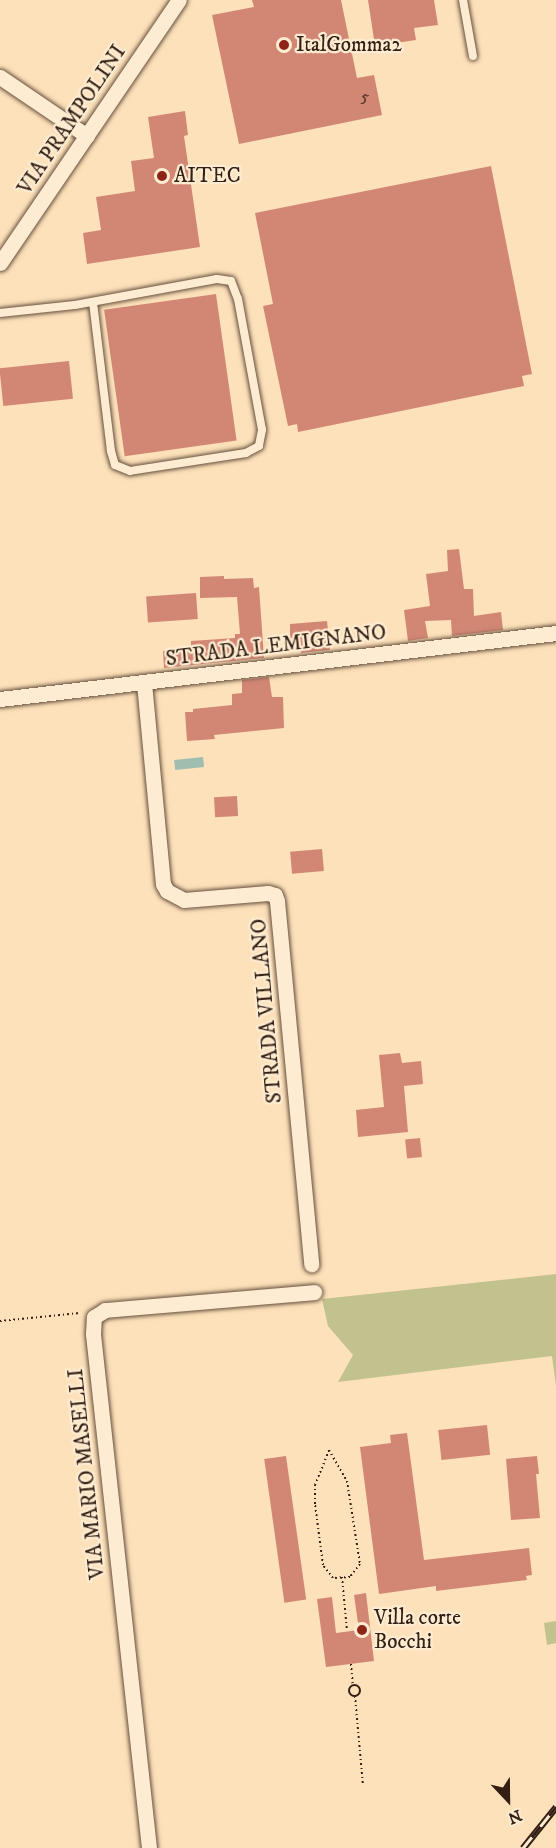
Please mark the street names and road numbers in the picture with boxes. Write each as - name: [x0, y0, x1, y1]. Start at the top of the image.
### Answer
- street label: VIA PRAMPOLINI: [13, 40, 131, 200]
- street label: STRADA LEMIGNANO: [164, 620, 388, 672]
- street label: STRADA VILLANO: [246, 918, 288, 1104]
- street label: VIA MARIO MASELLI: [63, 1367, 111, 1581]

